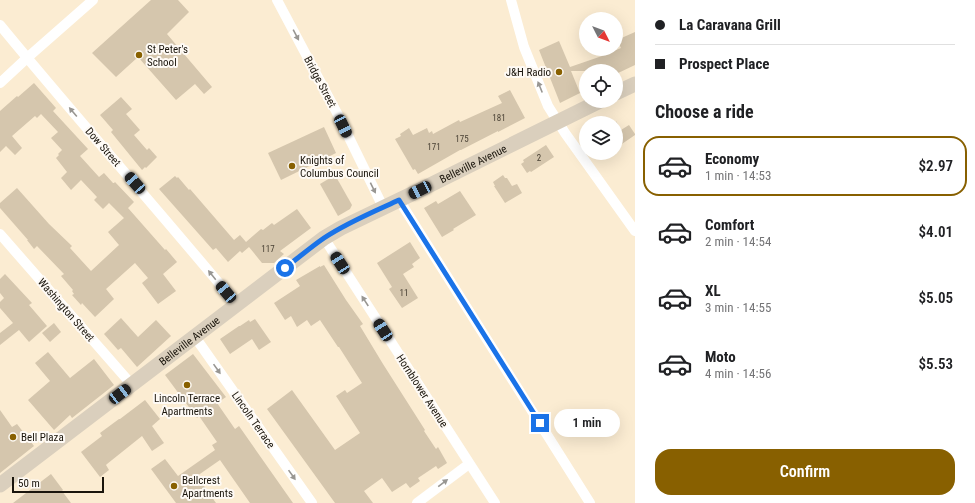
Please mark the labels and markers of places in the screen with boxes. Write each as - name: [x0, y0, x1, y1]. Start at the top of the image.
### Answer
- place label: St Peter's School: [147, 43, 188, 69]
- marker: St Peter's School: [134, 50, 144, 60]
- place label: J&H Radio: [506, 66, 551, 79]
- marker: J&H Radio: [554, 67, 564, 77]
- place label: Knights of Columbus Council: [300, 154, 379, 180]
- marker: Knights of Columbus Council: [287, 161, 297, 171]
- marker: Lincoln Terrace Apartments: [182, 380, 192, 390]
- place label: Lincoln Terrace Apartments: [154, 392, 220, 418]
- place label: Bell Plaza: [21, 431, 64, 444]
- marker: Bell Plaza: [8, 432, 18, 442]
- place label: Bellcrest Apartments: [182, 474, 233, 500]
- marker: Bellcrest Apartments: [169, 481, 179, 491]

